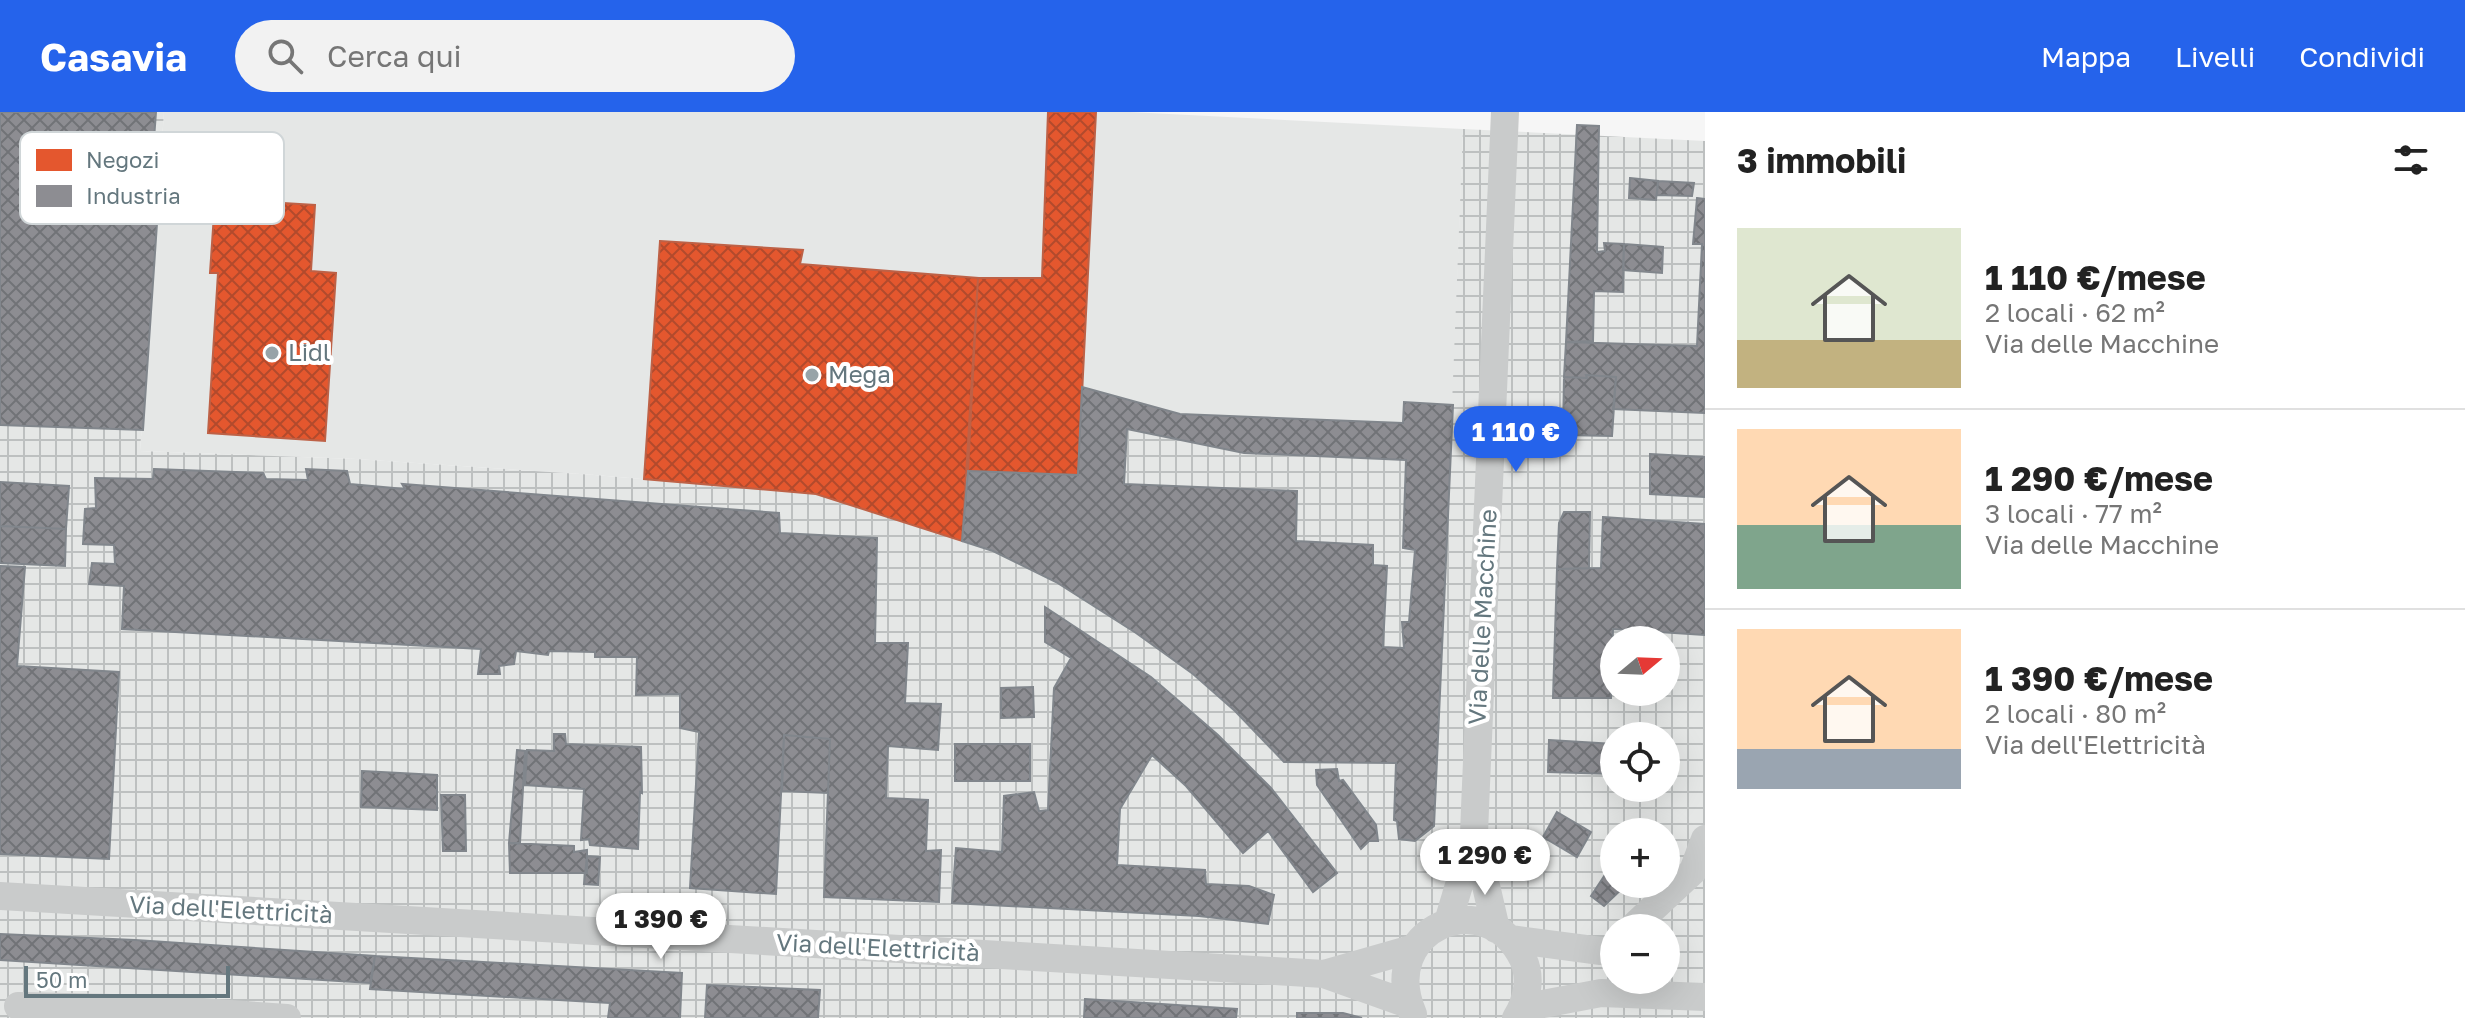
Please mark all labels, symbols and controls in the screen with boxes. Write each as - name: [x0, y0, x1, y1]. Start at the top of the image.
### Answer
- search box: [235, 20, 795, 92]
- text: Casavia: [40, 34, 187, 79]
- icon: search: [263, 34, 307, 78]
- text: Cerca qui: [327, 38, 462, 74]
- text: Mappa: [2041, 40, 2131, 73]
- text: Livelli: [2175, 40, 2255, 73]
- text: Condividi: [2299, 40, 2425, 73]
- legend: [20, 132, 284, 224]
- icon: filters: [2389, 138, 2433, 182]
- text: 3 immobili: [1737, 140, 1906, 180]
- text: Negozi: [86, 146, 159, 173]
- text: Industria: [86, 182, 181, 209]
- text: 1 110 €/mese: [1985, 257, 2206, 297]
- icon: home: [1801, 260, 1897, 356]
- text: 2 locali · 62 m²: [1985, 297, 2165, 328]
- text: Via delle Macchine: [1985, 328, 2219, 359]
- place label: Lidl: [288, 337, 331, 366]
- marker: Lidl: [263, 344, 281, 362]
- place label: Mega: [828, 359, 891, 388]
- marker: Mega: [803, 366, 821, 384]
- pin: 1 110 €: [1442, 406, 1590, 474]
- text: 1 110 €: [1472, 416, 1560, 447]
- text: 1 290 €/mese: [1985, 458, 2213, 498]
- icon: home: [1801, 461, 1897, 557]
- text: 3 locali · 77 m²: [1985, 498, 2162, 529]
- street label: Via delle Macchine: [1461, 508, 1502, 726]
- text: Via delle Macchine: [1985, 529, 2219, 560]
- north arrow: [1600, 626, 1680, 706]
- map controls: [1600, 626, 1680, 994]
- text: 1 390 €/mese: [1985, 658, 2213, 698]
- icon: home: [1801, 661, 1897, 757]
- text: 2 locali · 80 m²: [1985, 698, 2166, 729]
- button: locate: [1600, 722, 1680, 802]
- text: Via dell'Elettricità: [1985, 729, 2206, 760]
- button: +: [1600, 818, 1680, 898]
- pin: 1 290 €: [1411, 829, 1559, 897]
- text: 1 290 €: [1438, 839, 1532, 870]
- street label: Via dell'Elettricità: [129, 889, 334, 928]
- pin: 1 390 €: [587, 893, 735, 961]
- text: 1 390 €: [614, 903, 708, 934]
- button: −: [1600, 914, 1680, 994]
- street label: Via dell'Elettricità: [776, 927, 981, 966]
- scale bar: [24, 962, 230, 998]
- text: 50 m: [36, 966, 87, 993]

